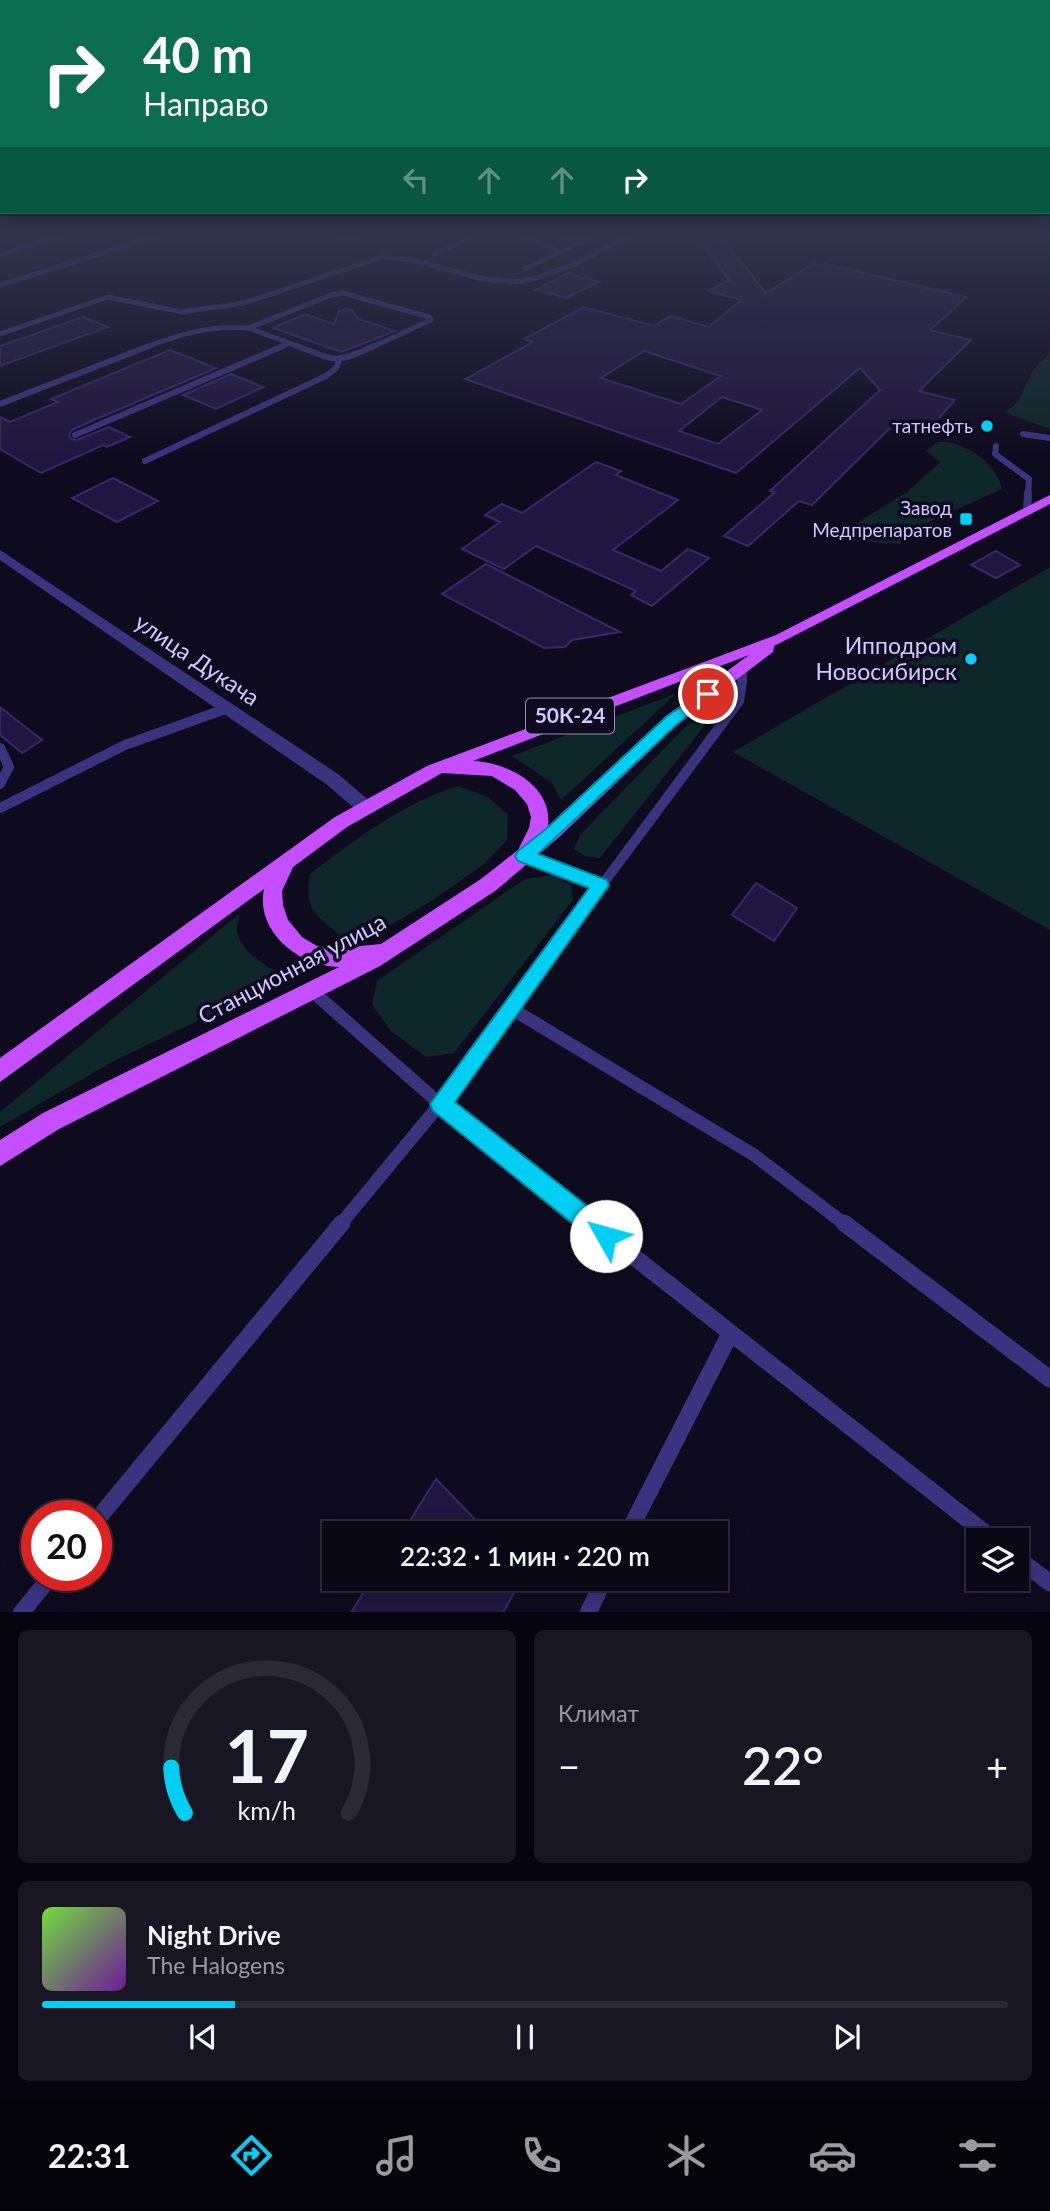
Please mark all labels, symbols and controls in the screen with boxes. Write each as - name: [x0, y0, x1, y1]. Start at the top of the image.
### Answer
- text: 40 m: [143, 25, 253, 83]
- icon: right: [28, 28, 119, 119]
- text: Направо: [143, 84, 269, 123]
- icon: left: [397, 161, 435, 199]
- icon: ahead: [470, 161, 508, 199]
- icon: ahead: [543, 161, 581, 199]
- icon: right: [616, 161, 654, 199]
- place label: татнефть: [892, 414, 973, 437]
- marker: татнефть: [979, 418, 995, 434]
- place label: Завод Медпрепаратов: [812, 496, 952, 541]
- marker: Завод Медпрепаратов: [958, 511, 974, 527]
- street label: улица Дукача: [130, 607, 265, 711]
- place label: Ипподром Новосибирск: [816, 631, 957, 685]
- marker: Ипподром Новосибирск: [963, 651, 979, 667]
- pin: [678, 664, 738, 724]
- icon: arrive: [689, 675, 727, 713]
- road number: 50К-24: [526, 698, 614, 734]
- street label: Станционная улица: [193, 907, 390, 1029]
- position arrow: [569, 1199, 643, 1273]
- speed limit sign: 20: [21, 1500, 112, 1591]
- map controls: [966, 1528, 1029, 1591]
- button: layers: [966, 1528, 1029, 1591]
- text: 22:32 · 1 мин · 220 m: [400, 1540, 650, 1572]
- text: Климат: [558, 1699, 639, 1727]
- text: 17: [225, 1711, 309, 1799]
- text: 22°: [742, 1734, 824, 1796]
- text: −: [558, 1743, 580, 1789]
- text: +: [986, 1743, 1008, 1789]
- text: km/h: [238, 1794, 296, 1824]
- text: Night Drive: [147, 1919, 281, 1951]
- text: The Halogens: [147, 1951, 285, 1979]
- icon: previous: [184, 2018, 222, 2056]
- icon: pause: [506, 2018, 544, 2056]
- icon: next: [828, 2018, 866, 2056]
- icon: directions: [227, 2131, 276, 2180]
- icon: music: [372, 2131, 421, 2180]
- icon: phone: [517, 2131, 566, 2180]
- icon: climate: [662, 2131, 711, 2180]
- icon: car: [808, 2131, 857, 2180]
- icon: filters: [953, 2131, 1002, 2180]
- text: 22:31: [48, 2136, 131, 2175]

